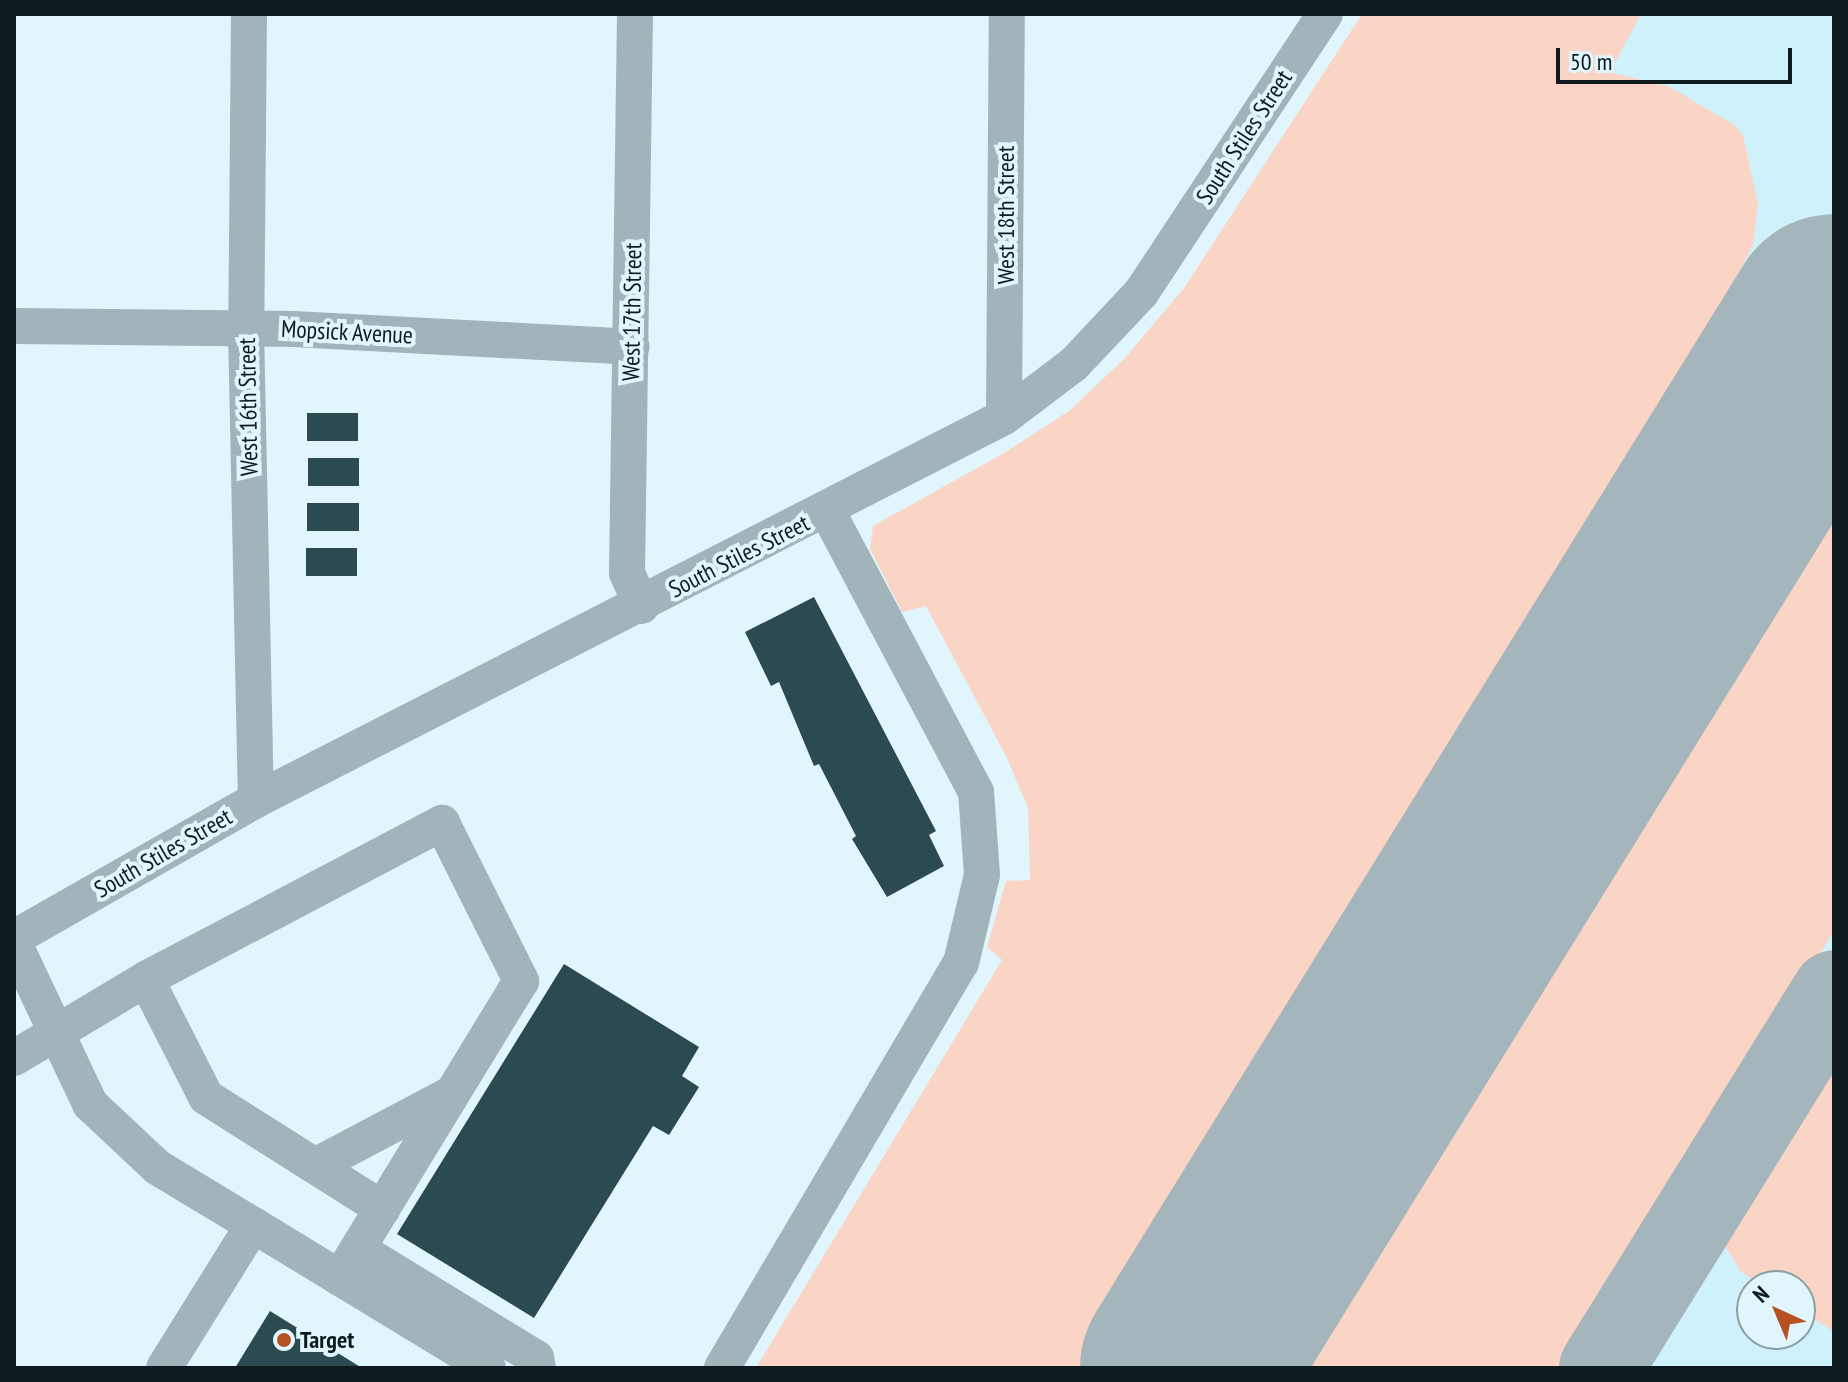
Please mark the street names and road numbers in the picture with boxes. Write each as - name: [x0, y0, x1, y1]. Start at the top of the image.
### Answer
- street label: South Stiles Street: [1190, 65, 1298, 209]
- street label: West 18th Street: [992, 146, 1020, 284]
- street label: West 17th Street: [616, 243, 648, 381]
- street label: Mopsick Avenue: [280, 314, 414, 350]
- street label: West 16th Street: [232, 338, 264, 476]
- street label: South Stiles Street: [664, 508, 814, 604]
- street label: South Stiles Street: [89, 802, 237, 904]

